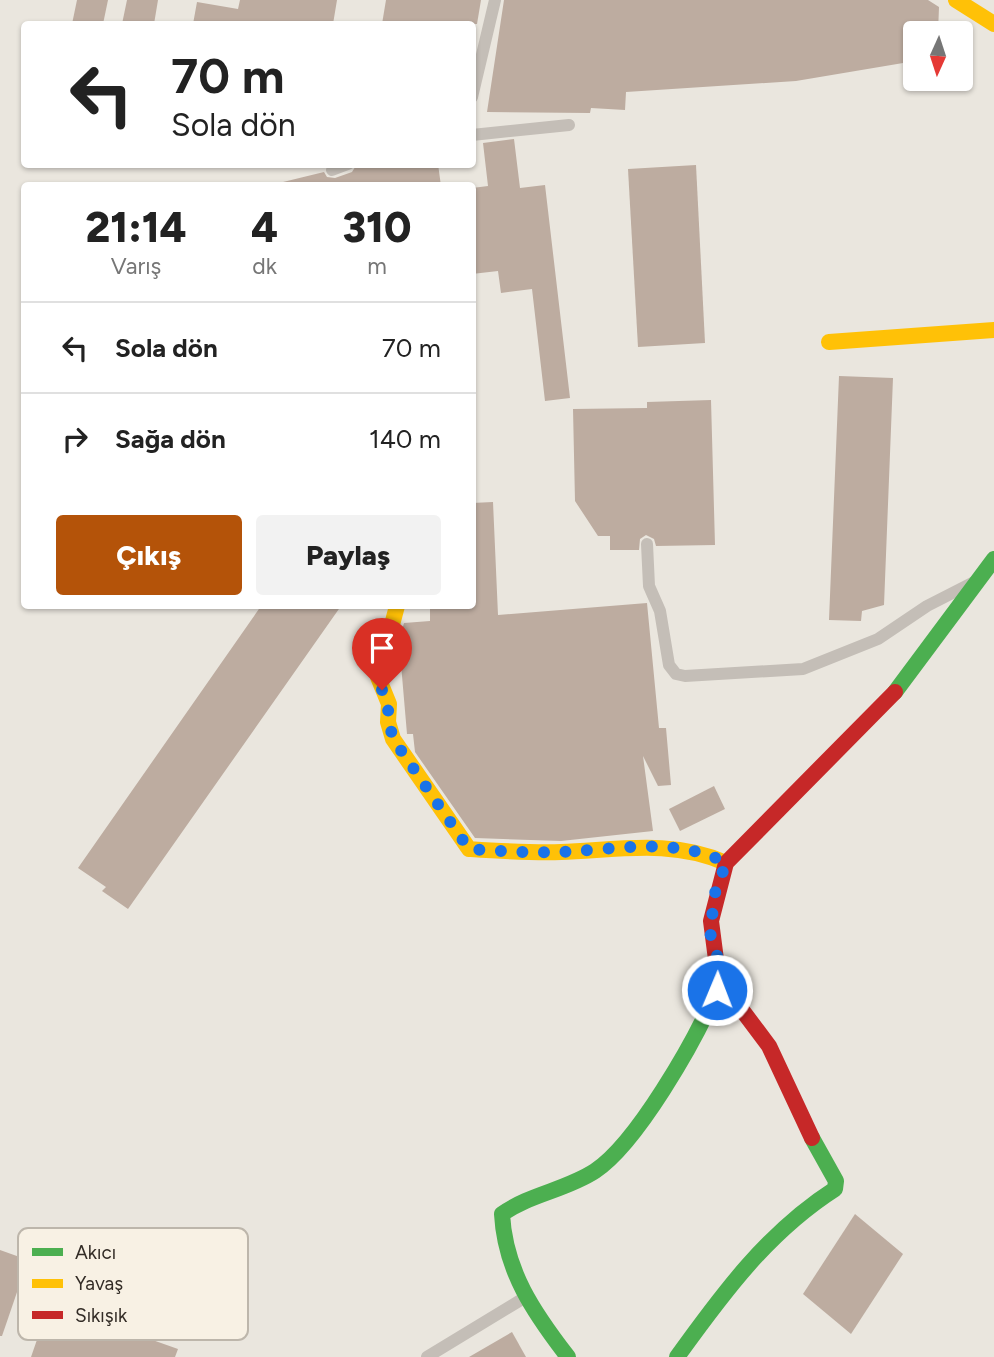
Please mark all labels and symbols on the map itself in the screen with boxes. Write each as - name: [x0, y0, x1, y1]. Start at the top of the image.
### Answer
- north arrow: [903, 21, 973, 91]
- pin: [352, 618, 412, 690]
- position arrow: [680, 953, 754, 1027]
- legend: [18, 1228, 248, 1340]
- text: Akıcı: [75, 1241, 116, 1264]
- text: Yavaş: [75, 1272, 123, 1295]
- text: Sıkışık: [75, 1304, 128, 1327]

